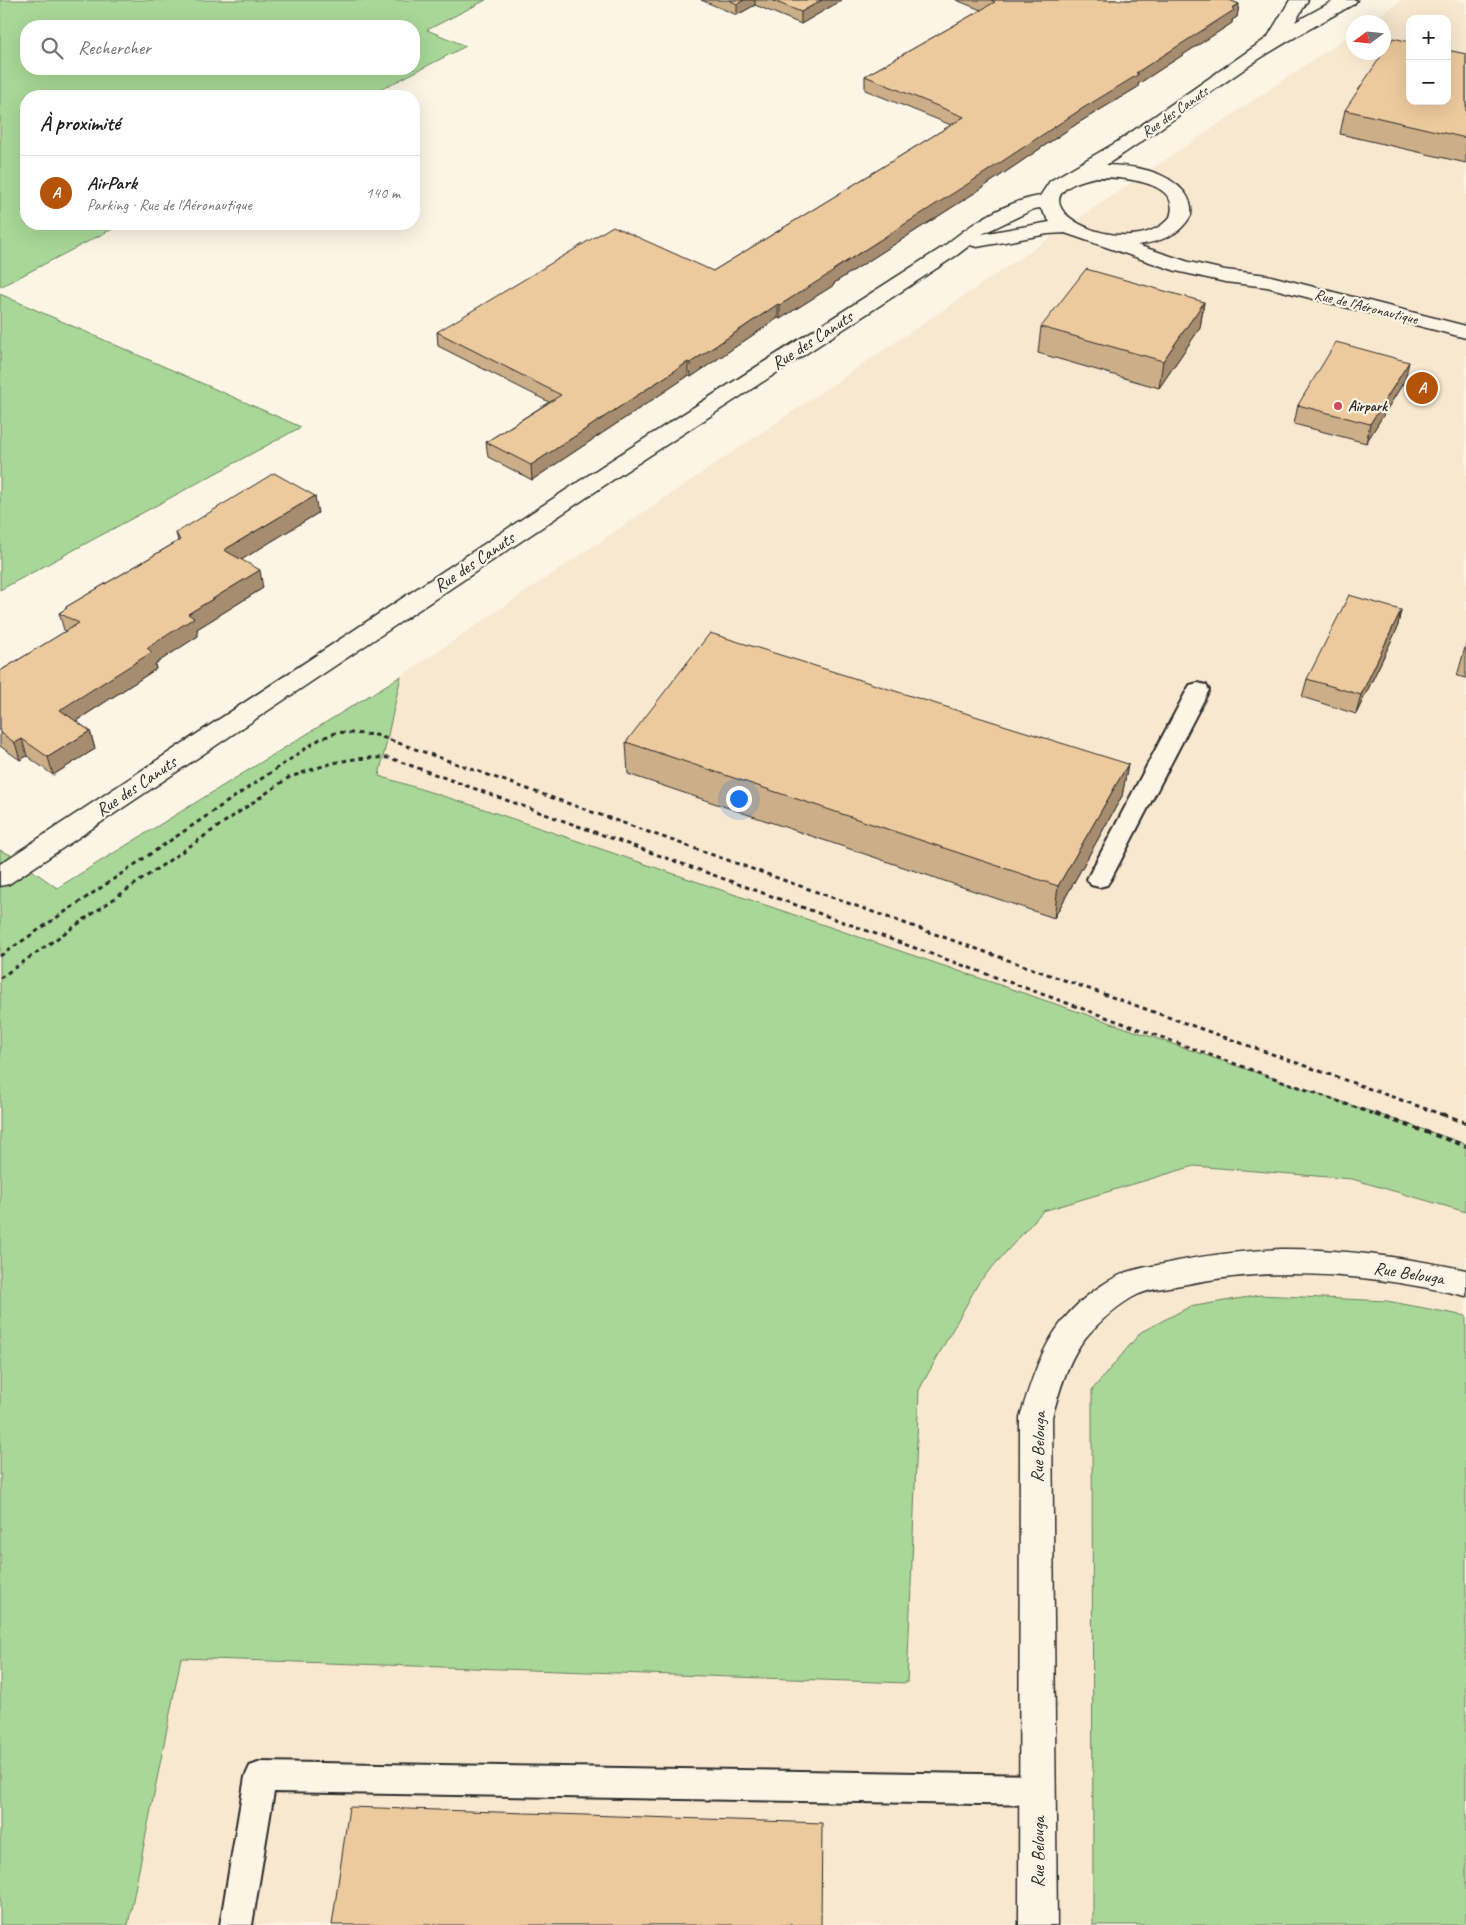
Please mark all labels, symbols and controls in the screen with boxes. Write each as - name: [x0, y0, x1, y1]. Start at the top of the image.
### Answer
- north arrow: [1346, 15, 1391, 60]
- map controls: [1406, 15, 1451, 105]
- button: +: [1406, 15, 1451, 60]
- search box: [20, 20, 420, 75]
- icon: search: [38, 34, 66, 62]
- text: Rechercher: [78, 36, 151, 60]
- button: −: [1406, 60, 1451, 105]
- street label: Rue des Canuts: [1138, 81, 1214, 142]
- text: À proximité: [40, 110, 120, 136]
- text: AirPark: [87, 171, 137, 195]
- text: A: [52, 183, 60, 203]
- text: 140 m: [366, 183, 400, 203]
- text: Parking · Rue de l'Aéronautique: [87, 195, 252, 215]
- street label: Rue de l'Aéronautique: [1312, 285, 1421, 329]
- street label: Rue des Canuts: [767, 305, 858, 374]
- pin: A: [1406, 369, 1438, 407]
- place label: Airpark: [1348, 397, 1388, 416]
- marker: Airpark: [1332, 400, 1344, 412]
- street label: Rue des Canuts: [429, 526, 520, 597]
- street label: Rue des Canuts: [91, 750, 182, 821]
- your location: [726, 786, 752, 812]
- street label: Rue Belouga: [1372, 1257, 1447, 1290]
- street label: Rue Belouga: [1026, 1410, 1050, 1483]
- street label: Rue Belouga: [1027, 1815, 1049, 1887]

